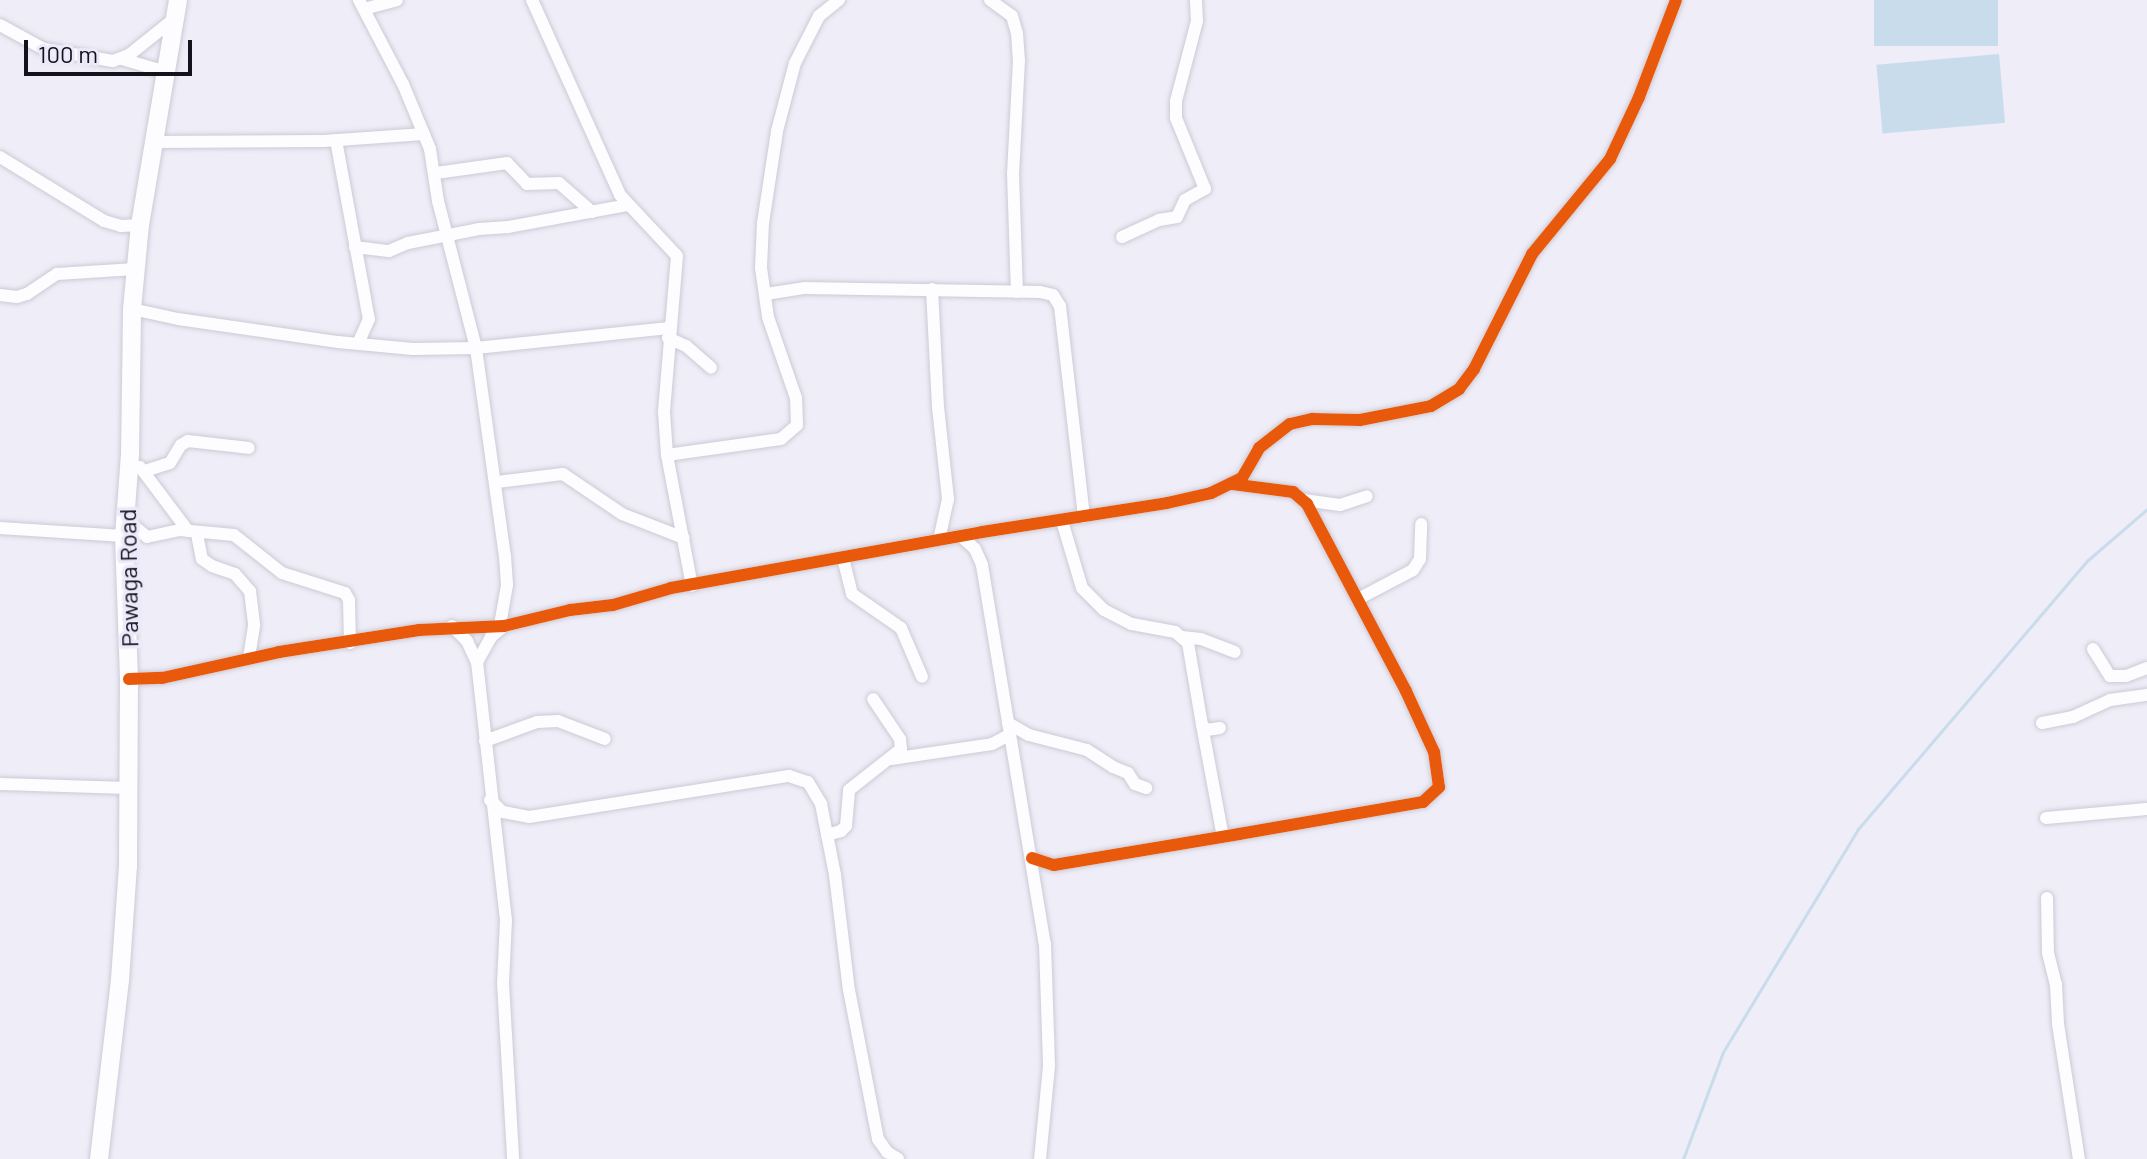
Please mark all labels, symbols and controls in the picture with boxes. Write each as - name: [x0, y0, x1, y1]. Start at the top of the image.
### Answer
- scale bar: [28, 24, 196, 74]
- text: 100 m: [38, 39, 98, 68]
- street label: Pawaga Road: [112, 508, 144, 648]

